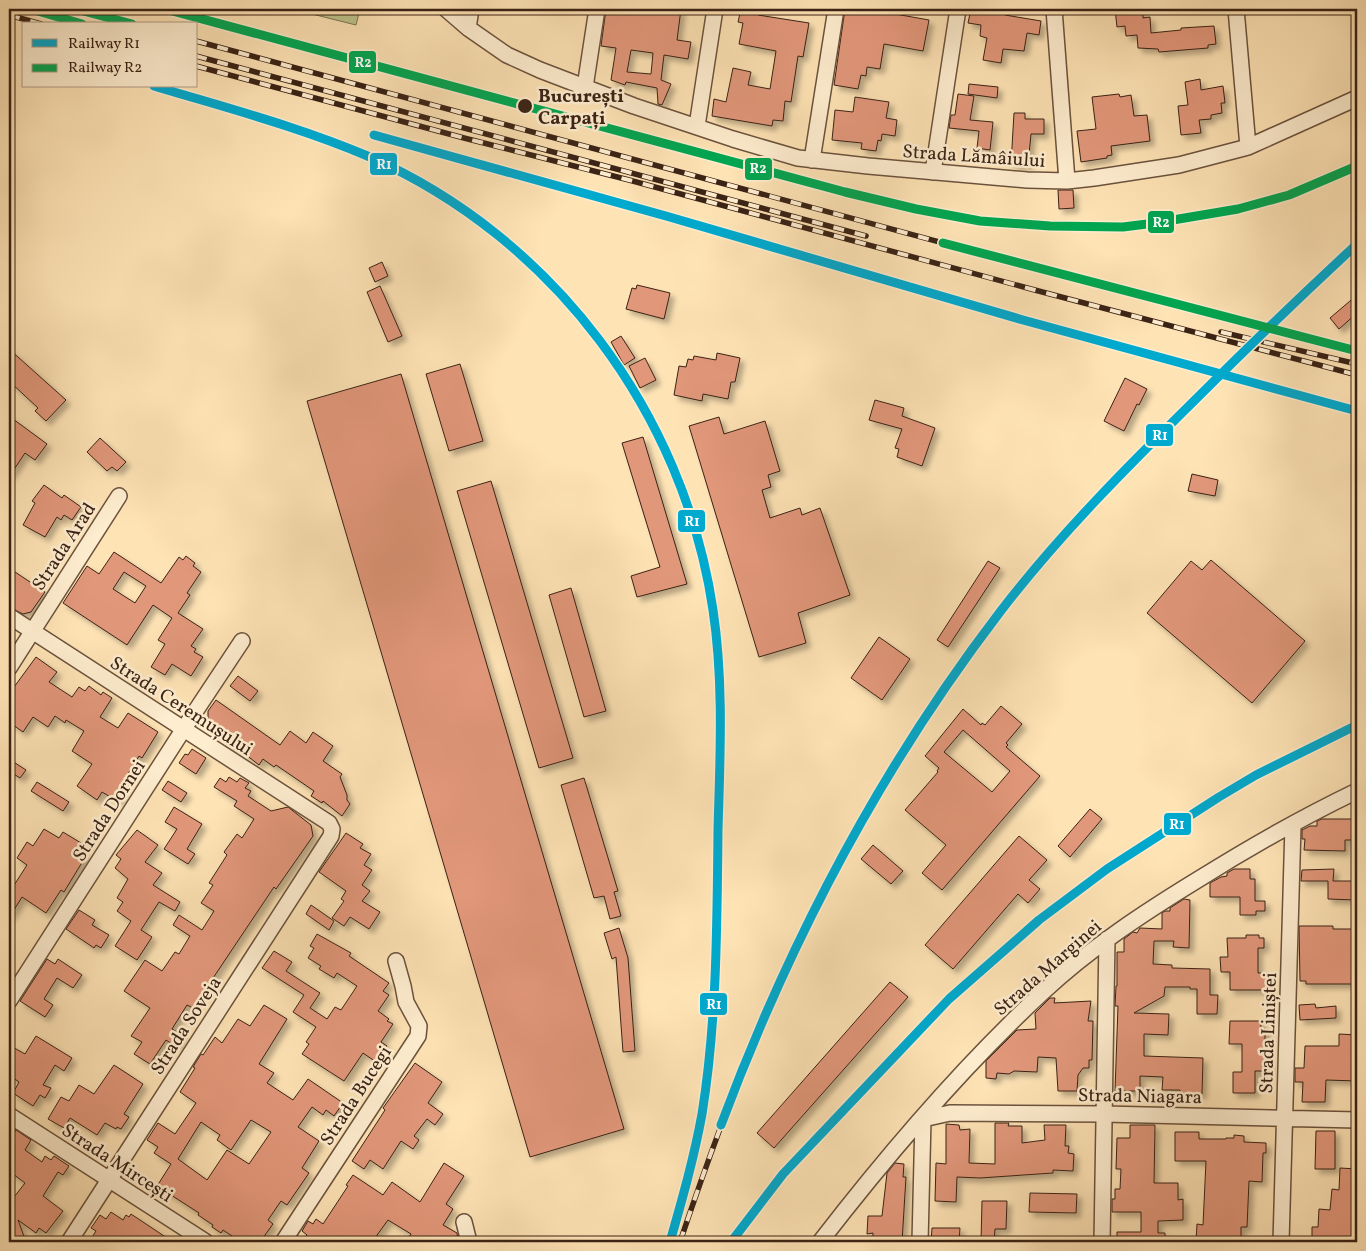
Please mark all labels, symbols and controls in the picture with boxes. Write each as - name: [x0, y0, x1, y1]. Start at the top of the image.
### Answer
- legend: [22, 22, 198, 88]
- text: Railway R1: [68, 34, 140, 55]
- line badge: R2: [348, 50, 377, 74]
- text: R2: [354, 54, 372, 73]
- text: Railway R2: [68, 58, 142, 79]
- place label: București Carpați: [538, 84, 624, 132]
- marker: București Carpați: [516, 97, 534, 115]
- street label: Strada Lămâiului: [901, 139, 1047, 175]
- line badge: R1: [369, 152, 398, 176]
- text: R1: [376, 156, 392, 175]
- line badge: R2: [744, 157, 773, 181]
- text: R2: [749, 160, 767, 179]
- line badge: R2: [1147, 210, 1175, 234]
- text: R2: [1152, 214, 1170, 233]
- line badge: R1: [1145, 423, 1174, 447]
- text: R1: [1152, 427, 1168, 446]
- street label: Strada Arad: [27, 498, 103, 596]
- line badge: R1: [677, 509, 706, 533]
- text: R1: [684, 513, 700, 532]
- street label: Strada Ceremușului: [104, 651, 258, 763]
- street label: Strada Dornei: [67, 755, 152, 867]
- line badge: R1: [1163, 812, 1192, 836]
- text: R1: [1169, 816, 1185, 835]
- street label: Strada Marginei: [989, 914, 1108, 1023]
- street label: Strada Soveja: [145, 972, 228, 1080]
- street label: Strada Liniștei: [1254, 972, 1284, 1094]
- line badge: R1: [699, 992, 728, 1016]
- text: R1: [706, 996, 722, 1015]
- street label: Strada Bucegi: [315, 1041, 399, 1151]
- street label: Strada Niagara: [1078, 1083, 1202, 1111]
- street label: Strada Mircești: [56, 1118, 178, 1210]

